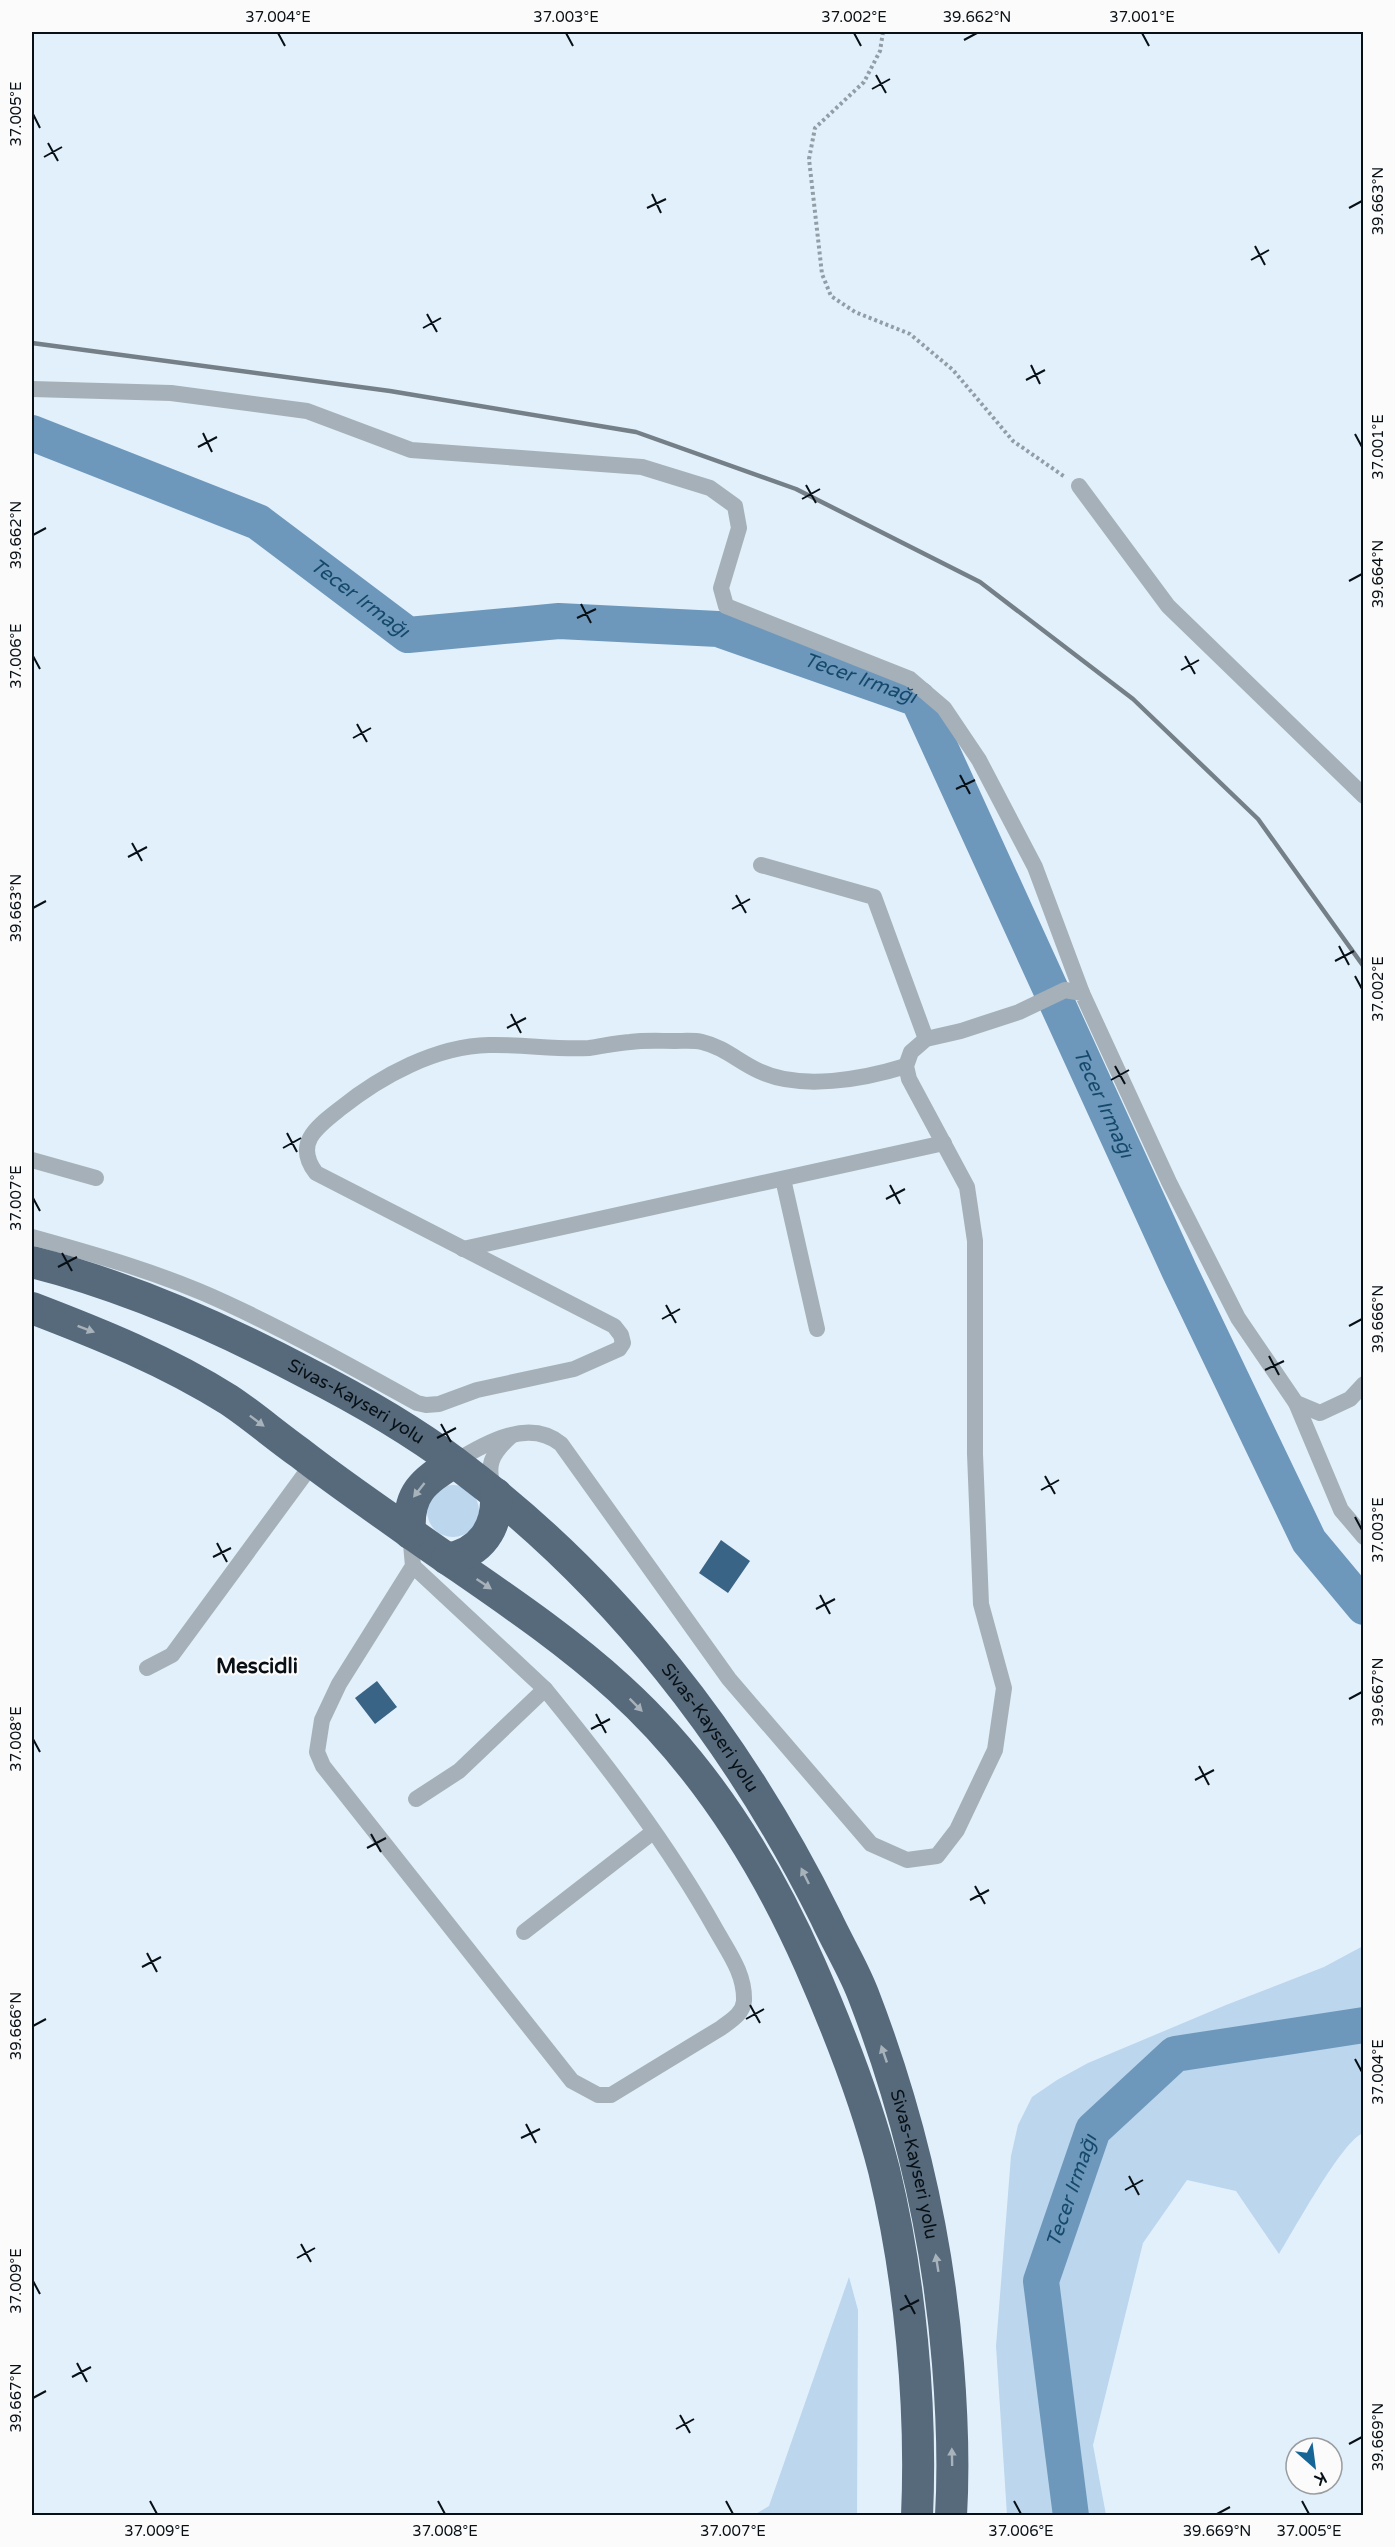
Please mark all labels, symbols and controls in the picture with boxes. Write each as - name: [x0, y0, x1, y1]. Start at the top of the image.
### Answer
- text: 37.004°E: [245, 8, 311, 26]
- text: 37.003°E: [533, 8, 599, 26]
- text: 37.002°E: [821, 8, 887, 26]
- text: 39.662°N: [943, 8, 1011, 26]
- text: 37.001°E: [1109, 8, 1175, 26]
- text: 37.005°E: [7, 81, 25, 147]
- text: 39.663°N: [1369, 167, 1387, 235]
- text: 37.001°E: [1369, 414, 1387, 480]
- text: 39.662°N: [7, 501, 25, 569]
- text: 39.664°N: [1369, 540, 1387, 608]
- water label: Tecer Irmağı: [305, 554, 414, 644]
- text: 37.006°E: [7, 623, 25, 689]
- water label: Tecer Irmağı: [801, 648, 920, 710]
- text: 39.663°N: [7, 874, 25, 942]
- text: 37.002°E: [1369, 956, 1387, 1022]
- water label: Tecer Irmağı: [1067, 1045, 1139, 1163]
- text: 37.007°E: [7, 1165, 25, 1231]
- text: 39.666°N: [1369, 1285, 1387, 1353]
- one-way arrow: [77, 1325, 95, 1334]
- street label: Sivas-Kayseri yolu: [284, 1354, 429, 1449]
- one-way arrow: [249, 1415, 265, 1428]
- one-way arrow: [413, 1482, 426, 1498]
- text: 37.003°E: [1369, 1497, 1387, 1563]
- one-way arrow: [475, 1578, 491, 1590]
- district label: Mescidli: [216, 1654, 298, 1679]
- text: 39.667°N: [1369, 1657, 1387, 1727]
- street label: Sivas-Kayseri yolu: [656, 1659, 764, 1796]
- one-way arrow: [629, 1697, 643, 1711]
- text: 37.008°E: [7, 1706, 25, 1772]
- one-way arrow: [800, 1867, 810, 1884]
- text: 39.666°N: [7, 1992, 25, 2060]
- text: 37.004°E: [1369, 2039, 1387, 2105]
- one-way arrow: [878, 2045, 888, 2063]
- street label: Sivas-Kayseri yolu: [885, 2087, 943, 2241]
- water label: Tecer Irmağı: [1041, 2131, 1103, 2251]
- text: 37.009°E: [7, 2248, 25, 2314]
- one-way arrow: [932, 2253, 941, 2272]
- text: 39.667°N: [7, 2363, 25, 2433]
- text: 39.669°N: [1369, 2403, 1387, 2471]
- north arrow: [1284, 2436, 1344, 2496]
- one-way arrow: [947, 2448, 957, 2467]
- text: K: [1311, 2467, 1330, 2490]
- text: 37.009°E: [124, 2522, 190, 2540]
- text: 37.008°E: [412, 2522, 478, 2540]
- text: 37.007°E: [700, 2522, 766, 2540]
- text: 37.006°E: [988, 2522, 1054, 2540]
- text: 39.669°N: [1183, 2522, 1251, 2540]
- text: 37.005°E: [1276, 2522, 1342, 2540]

